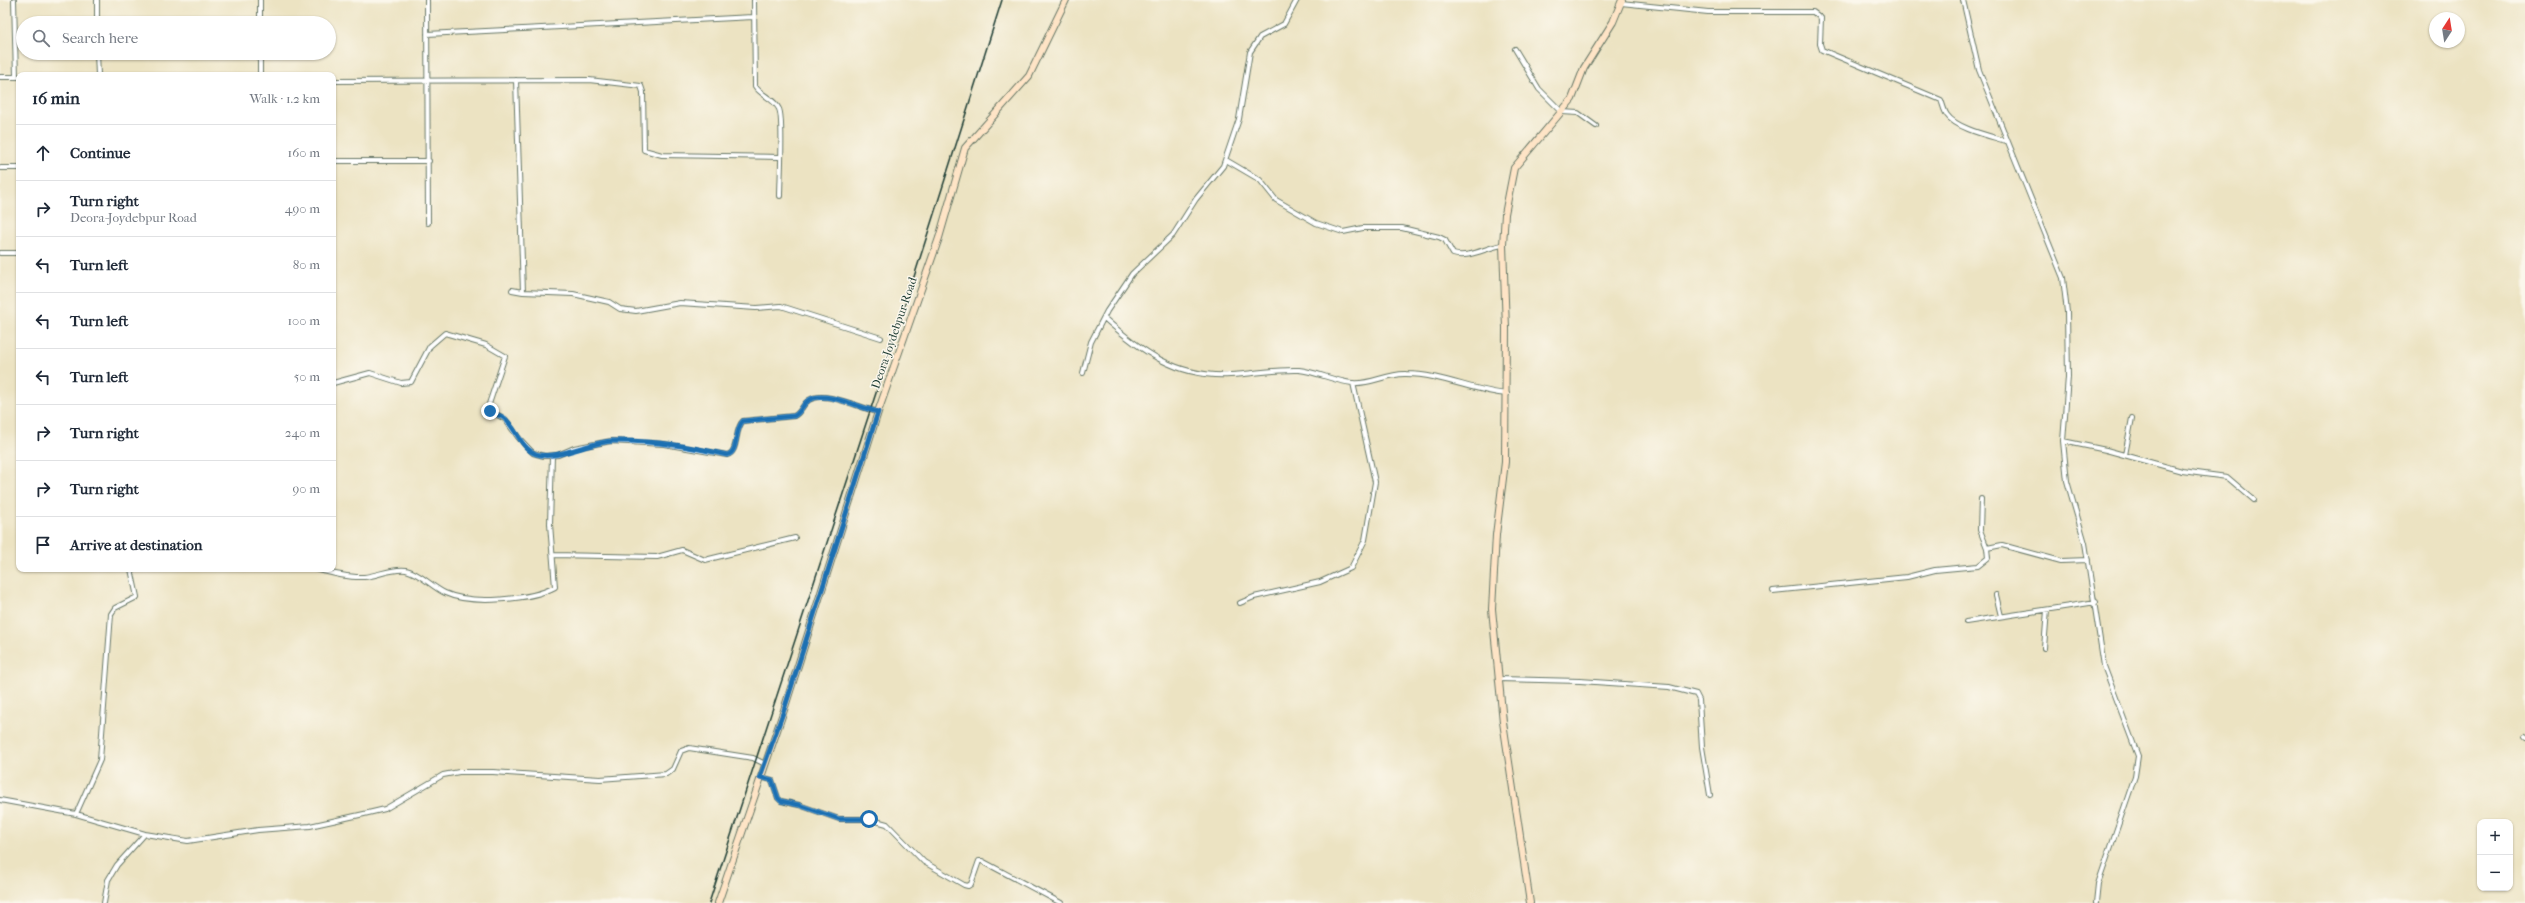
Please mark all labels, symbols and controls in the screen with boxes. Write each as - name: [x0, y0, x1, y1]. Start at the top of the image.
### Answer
- north arrow: [2429, 12, 2465, 48]
- search box: [16, 16, 336, 60]
- icon: search: [30, 27, 52, 49]
- text: Search here: [62, 29, 138, 47]
- text: 16 min: [32, 88, 80, 108]
- text: Walk · 1.2 km: [250, 91, 320, 106]
- icon: ahead: [32, 142, 54, 164]
- text: Continue: [70, 144, 130, 162]
- text: 160 m: [288, 145, 320, 160]
- text: Turn right: [70, 192, 139, 210]
- icon: right: [32, 198, 54, 220]
- text: 490 m: [285, 201, 320, 216]
- text: Deora-Joydebpur Road: [70, 210, 197, 225]
- icon: left: [32, 254, 54, 276]
- text: Turn left: [70, 256, 128, 274]
- text: 80 m: [293, 257, 320, 272]
- street label: Deora-Joydebpur Road: [868, 275, 920, 391]
- icon: left: [32, 310, 54, 332]
- text: Turn left: [70, 312, 128, 330]
- text: 100 m: [287, 313, 320, 328]
- icon: left: [32, 366, 54, 388]
- text: Turn left: [70, 368, 128, 386]
- text: 50 m: [294, 369, 320, 384]
- route end: [481, 402, 499, 420]
- icon: right: [32, 422, 54, 444]
- text: Turn right: [70, 424, 139, 442]
- text: 240 m: [285, 425, 320, 440]
- icon: right: [32, 478, 54, 500]
- text: Turn right: [70, 480, 139, 498]
- text: 90 m: [292, 481, 320, 496]
- icon: arrive: [32, 534, 54, 556]
- text: Arrive at destination: [70, 536, 202, 554]
- route start: [860, 810, 878, 828]
- map controls: [2477, 819, 2513, 891]
- button: +: [2477, 819, 2513, 855]
- button: −: [2477, 855, 2513, 891]

